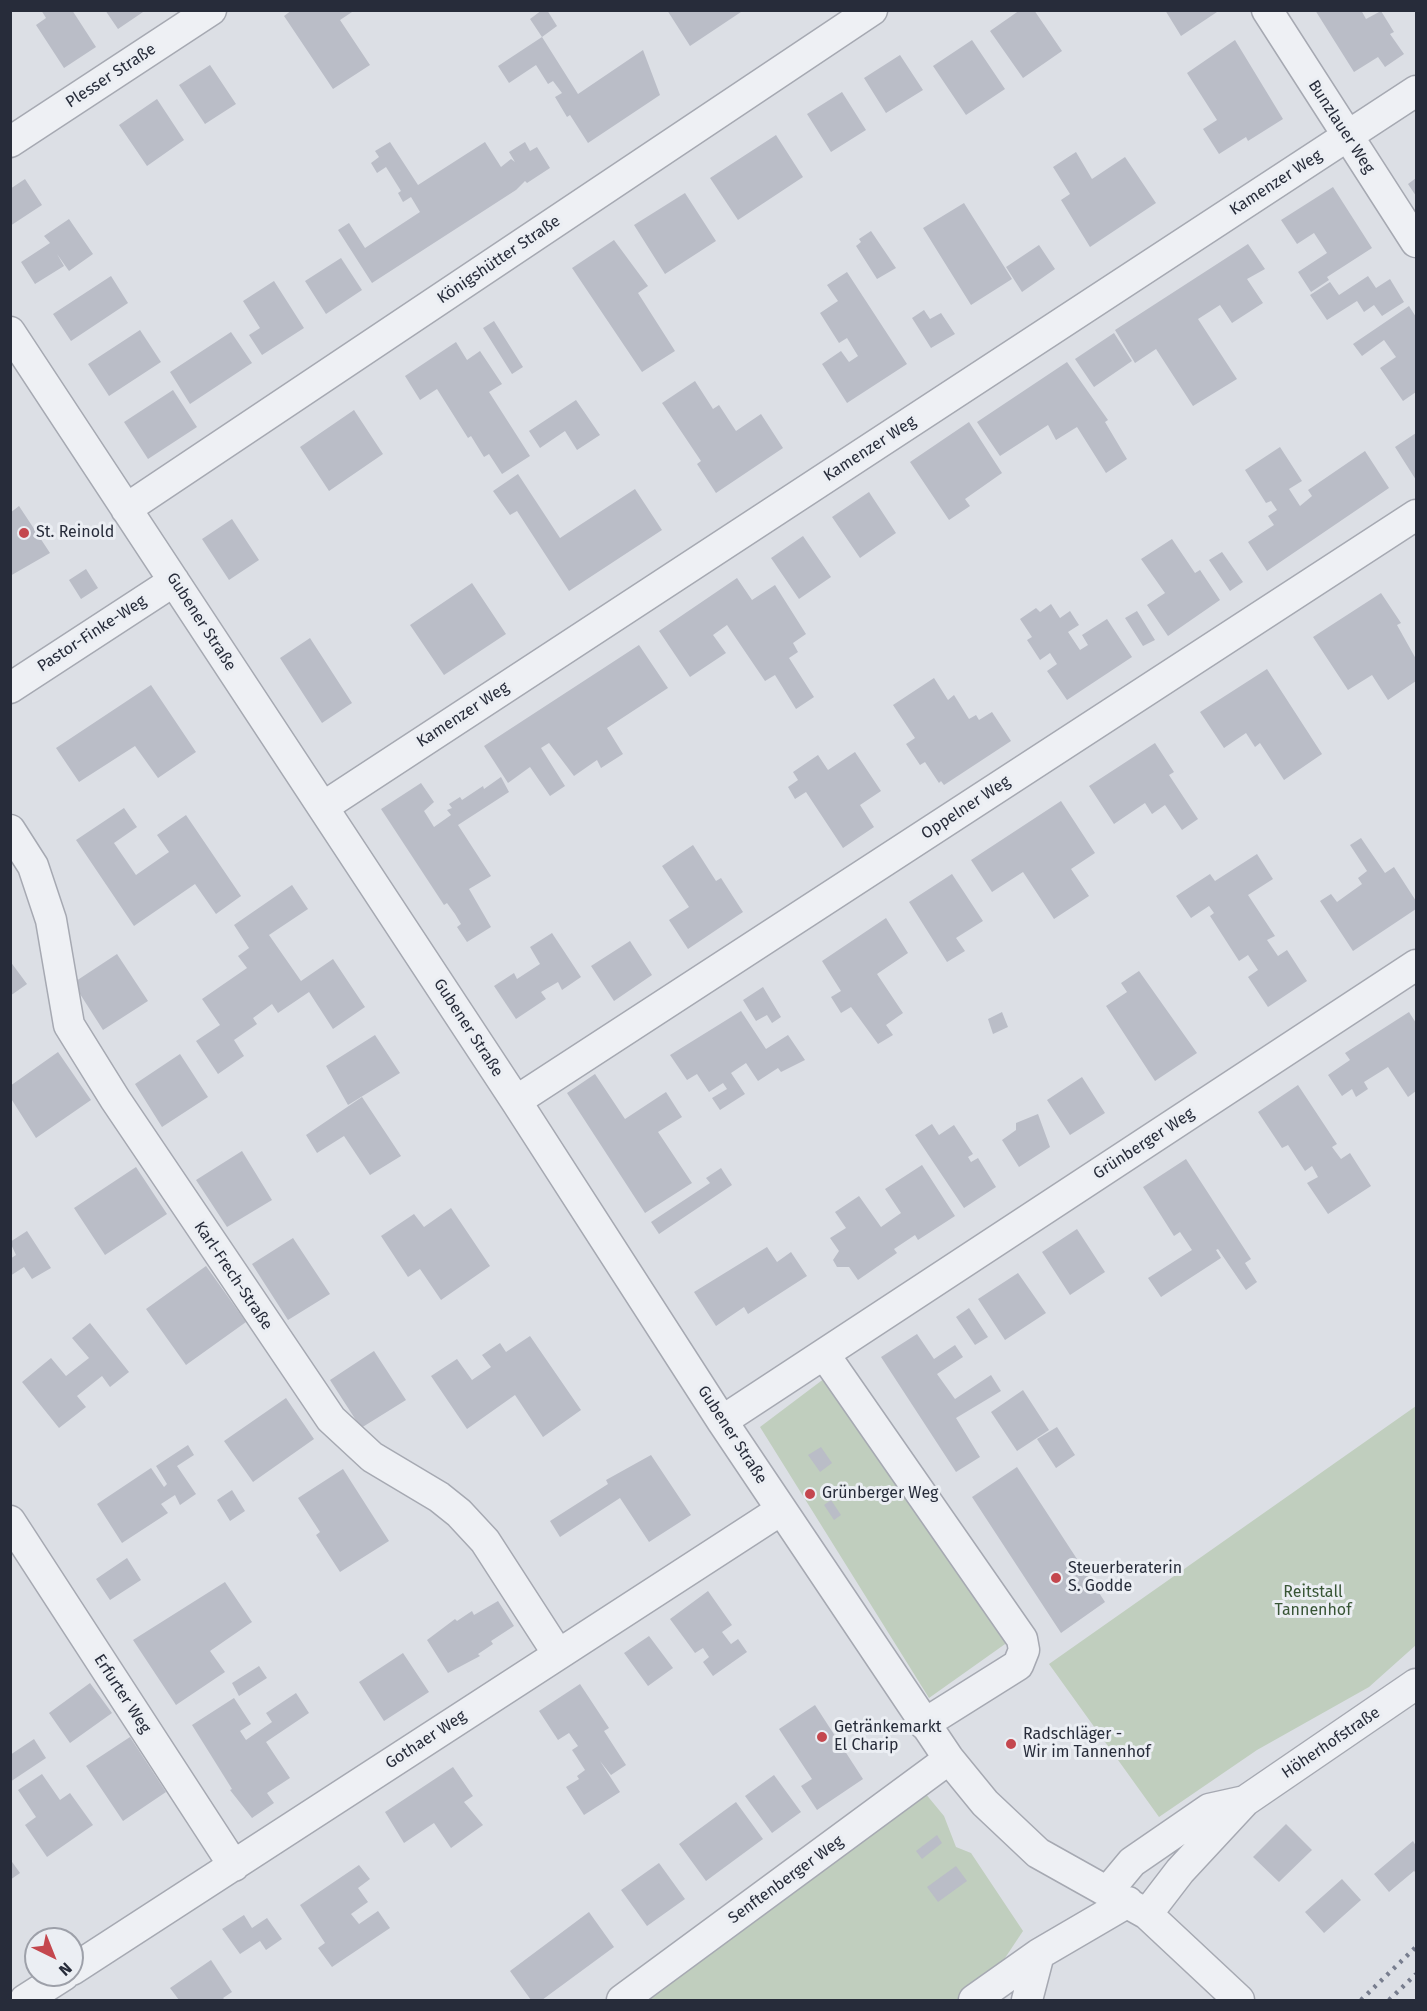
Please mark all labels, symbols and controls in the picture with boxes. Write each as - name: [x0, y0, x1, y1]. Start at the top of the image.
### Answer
- street label: Plesser Straße: [62, 40, 160, 112]
- street label: Bunzlauer Weg: [1304, 77, 1378, 177]
- street label: Kamenzer Weg: [1226, 146, 1326, 220]
- street label: Königshütter Straße: [434, 212, 564, 308]
- street label: Kamenzer Weg: [820, 412, 920, 486]
- place label: St. Reinold: [36, 523, 114, 543]
- marker: St. Reinold: [17, 526, 31, 540]
- street label: Gubener Straße: [162, 569, 240, 675]
- street label: Pastor-Finke-Weg: [34, 592, 150, 676]
- street label: Kamenzer Weg: [413, 678, 513, 752]
- street label: Oppelner Weg: [918, 772, 1014, 844]
- street label: Gubener Straße: [429, 975, 507, 1081]
- street label: Grünberger Weg: [1090, 1104, 1198, 1184]
- street label: Karl-Frech-Straße: [190, 1218, 276, 1334]
- street label: Gubener Straße: [693, 1382, 771, 1488]
- place label: Grünberger Weg: [822, 1484, 938, 1504]
- marker: Grünberger Weg: [803, 1487, 817, 1501]
- place label: Steuerberaterin S. Godde: [1068, 1559, 1182, 1597]
- marker: Steuerberaterin S. Godde: [1049, 1571, 1063, 1585]
- park label: Reitstall Tannenhof: [1274, 1583, 1352, 1621]
- street label: Erfurter Weg: [89, 1651, 155, 1737]
- street label: Höherhofstraße: [1278, 1703, 1384, 1783]
- street label: Gothaer Weg: [382, 1707, 470, 1773]
- place label: Getränkemarkt El Charip: [834, 1718, 942, 1756]
- place label: Radschläger - Wir im Tannenhof: [1023, 1725, 1151, 1763]
- marker: Getränkemarkt El Charip: [815, 1730, 829, 1744]
- marker: Radschläger - Wir im Tannenhof: [1004, 1737, 1018, 1751]
- street label: Senftenberger Weg: [725, 1832, 847, 1928]
- north arrow: [24, 1927, 84, 1987]
- text: N: [55, 1958, 76, 1980]

